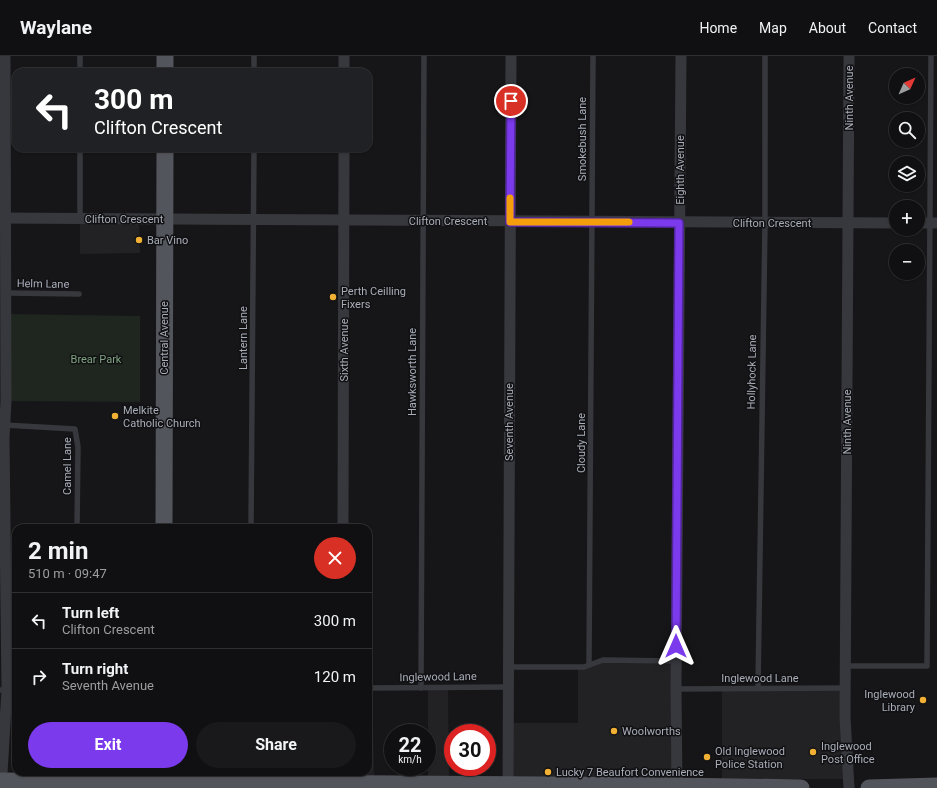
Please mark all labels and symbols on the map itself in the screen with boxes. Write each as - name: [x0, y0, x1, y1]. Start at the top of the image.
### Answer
- street label: Ninth Avenue: [843, 65, 856, 130]
- north arrow: [889, 68, 925, 104]
- pin: [494, 84, 528, 118]
- street label: Smokebush Lane: [576, 97, 589, 181]
- street label: Eighth Avenue: [674, 135, 687, 205]
- street label: Clifton Crescent: [85, 213, 164, 226]
- street label: Clifton Crescent: [409, 215, 488, 228]
- street label: Clifton Crescent: [733, 217, 812, 230]
- place label: Bar Vino: [147, 234, 188, 247]
- marker: Bar Vino: [134, 235, 144, 245]
- street label: Helm Lane: [17, 277, 70, 291]
- place label: Perth Ceilling Fixers: [341, 285, 406, 311]
- marker: Perth Ceilling Fixers: [328, 292, 338, 302]
- street label: Central Avenue: [158, 301, 171, 375]
- street label: Lantern Lane: [237, 306, 250, 370]
- street label: Sixth Avenue: [338, 318, 351, 382]
- street label: Hawksworth Lane: [406, 328, 419, 416]
- street label: Hollyhock Lane: [745, 334, 759, 410]
- park label: Brear Park: [71, 353, 122, 366]
- street label: Seventh Avenue: [503, 383, 516, 461]
- street label: Ninth Avenue: [841, 389, 854, 454]
- place label: Melkite Catholic Church: [123, 404, 201, 430]
- marker: Melkite Catholic Church: [110, 411, 120, 421]
- street label: Cloudy Lane: [575, 413, 588, 473]
- street label: Camel Lane: [61, 437, 74, 495]
- position arrow: [655, 625, 697, 667]
- street label: Inglewood Lane: [399, 670, 477, 684]
- street label: Inglewood Lane: [721, 672, 799, 685]
- place label: Inglewood Library: [864, 688, 916, 714]
- marker: Inglewood Library: [918, 695, 928, 705]
- speed limit sign: 30: [444, 724, 496, 776]
- place label: Woolworths: [622, 725, 681, 738]
- marker: Woolworths: [609, 726, 619, 736]
- place label: Inglewood Post Office: [821, 740, 875, 766]
- place label: Old Inglewood Police Station: [715, 745, 785, 771]
- marker: Inglewood Post Office: [808, 747, 818, 757]
- marker: Old Inglewood Police Station: [702, 752, 712, 762]
- place label: Lucky 7 Beaufort Convenience: [556, 766, 704, 779]
- marker: Lucky 7 Beaufort Convenience: [543, 767, 553, 777]

